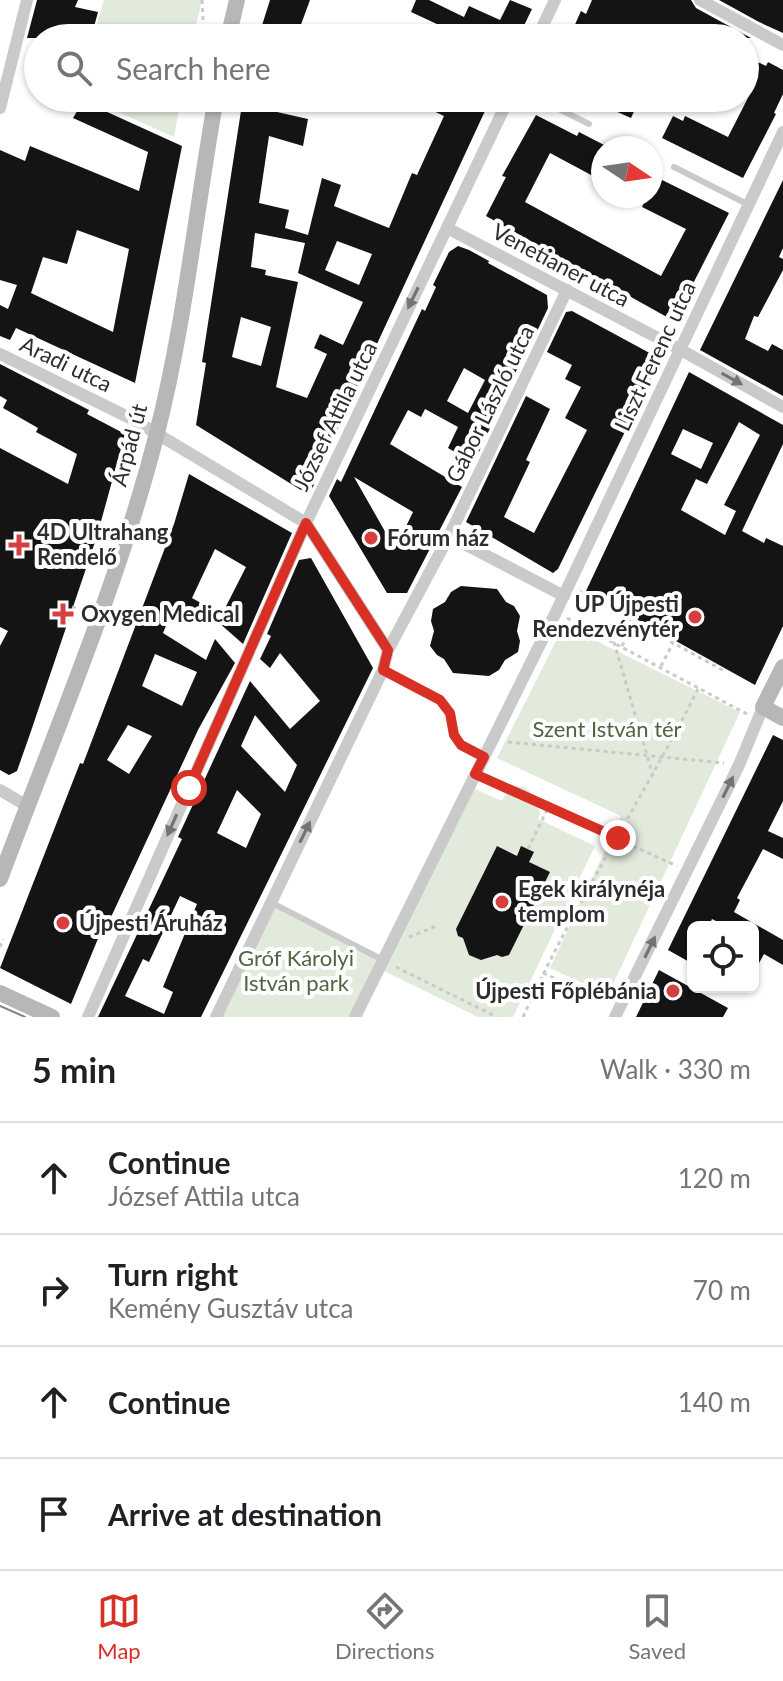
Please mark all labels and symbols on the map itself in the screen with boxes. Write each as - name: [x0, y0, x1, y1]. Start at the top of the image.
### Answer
- north arrow: [591, 136, 663, 208]
- street label: Venetianer utca: [488, 217, 635, 312]
- street label: Liszt Ferenc utca: [608, 277, 701, 435]
- one-way arrow: [406, 286, 420, 310]
- street label: Gábor László utca: [440, 321, 539, 487]
- street label: Aradi utca: [16, 330, 116, 397]
- street label: József Attila utca: [287, 337, 382, 495]
- one-way arrow: [721, 371, 743, 385]
- street label: Árpád út: [105, 401, 152, 489]
- place label: 4D Ultrahang Rendelő: [37, 518, 169, 570]
- place label: Fórum ház: [387, 524, 489, 551]
- marker: Fórum ház: [362, 529, 380, 547]
- marker: 4D Ultrahang Rendelő: [8, 534, 30, 556]
- place label: UP Újpesti Rendezvénytér: [532, 590, 680, 642]
- place label: Oxygen Medical: [81, 600, 240, 627]
- marker: Oxygen Medical: [52, 603, 74, 625]
- marker: UP Újpesti Rendezvénytér: [686, 608, 704, 626]
- park label: Szent István tér: [532, 715, 682, 742]
- route start: [171, 770, 207, 806]
- one-way arrow: [721, 776, 735, 799]
- one-way arrow: [166, 813, 179, 836]
- one-way arrow: [298, 820, 311, 843]
- route end: [600, 820, 636, 856]
- place label: Egek királynéja templom: [518, 875, 665, 927]
- marker: Egek királynéja templom: [493, 893, 511, 911]
- place label: Újpesti Áruház: [79, 909, 223, 936]
- marker: Újpesti Áruház: [54, 914, 72, 932]
- one-way arrow: [643, 936, 656, 959]
- park label: Gróf Károlyi István park: [238, 944, 354, 996]
- place label: Újpesti Főplébánia: [475, 977, 657, 1004]
- marker: Újpesti Főplébánia: [664, 982, 682, 1000]

